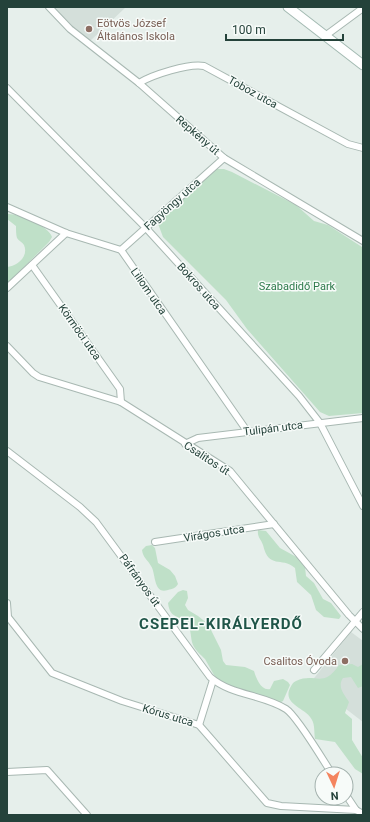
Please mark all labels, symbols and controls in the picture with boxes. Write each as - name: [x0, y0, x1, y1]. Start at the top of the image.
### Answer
- scale bar: [226, 16, 343, 42]
- place label: Eötvös József Általános Iskola: [97, 17, 175, 43]
- text: 100 m: [232, 23, 266, 37]
- marker: Eötvös József Általános Iskola: [84, 24, 94, 34]
- street label: Toboz utca: [226, 74, 280, 111]
- street label: Repkény út: [173, 113, 223, 158]
- street label: Fagyöngy utca: [142, 176, 203, 233]
- street label: Bokros utca: [174, 260, 223, 312]
- street label: Liliom utca: [128, 265, 169, 317]
- park label: Szabadidő Park: [259, 280, 336, 293]
- street label: Körmöci utca: [56, 302, 104, 363]
- street label: Tulipán utca: [243, 418, 304, 439]
- street label: Csalitos út: [181, 439, 232, 478]
- street label: Virágos utca: [183, 522, 245, 545]
- street label: Páfrányos út: [116, 552, 163, 609]
- district label: CSEPEL-KIRÁLYERDŐ: [139, 615, 303, 633]
- place label: Csalitos Óvoda: [263, 655, 337, 668]
- marker: Csalitos Óvoda: [340, 656, 350, 666]
- street label: Kórus utca: [141, 702, 195, 729]
- north arrow: [314, 766, 354, 806]
- text: N: [330, 789, 339, 802]

